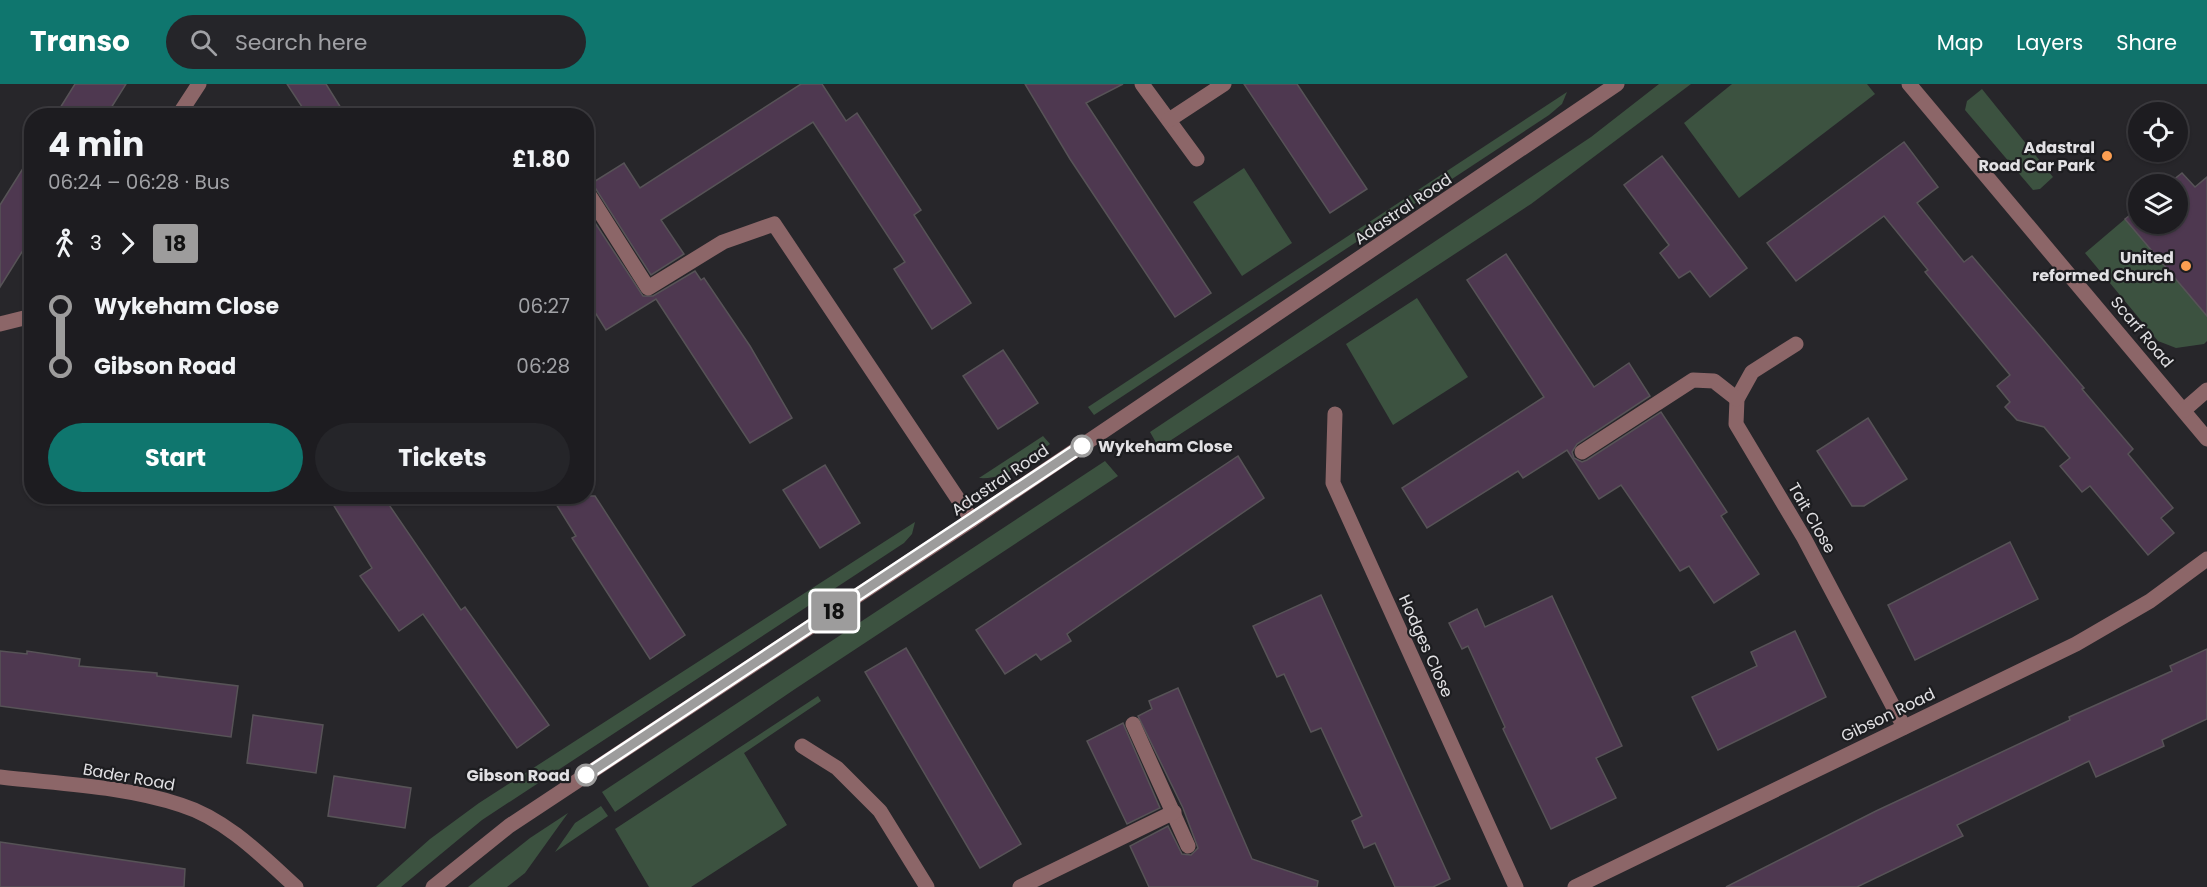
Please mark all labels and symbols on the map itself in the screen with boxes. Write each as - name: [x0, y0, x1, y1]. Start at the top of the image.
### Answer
- place label: Adastral Road Car Park: [1978, 136, 2095, 177]
- marker: Adastral Road Car Park: [2100, 149, 2114, 163]
- street label: Adastral Road: [1350, 168, 1456, 250]
- place label: United reformed Church: [2032, 246, 2174, 287]
- marker: United reformed Church: [2179, 259, 2193, 273]
- street label: Scarf Road: [2105, 291, 2179, 373]
- marker: Wykeham Close: [1071, 435, 1093, 457]
- place label: Wykeham Close: [1098, 435, 1233, 458]
- street label: Adastral Road: [947, 439, 1053, 521]
- street label: Tait Close: [1782, 478, 1842, 558]
- street label: Hodges Close: [1393, 591, 1459, 701]
- line badge: 18: [807, 592, 861, 630]
- street label: Gibson Road: [1837, 682, 1939, 748]
- street label: Bader Road: [81, 758, 177, 796]
- place label: Gibson Road: [467, 764, 570, 787]
- marker: Gibson Road: [575, 764, 597, 786]

